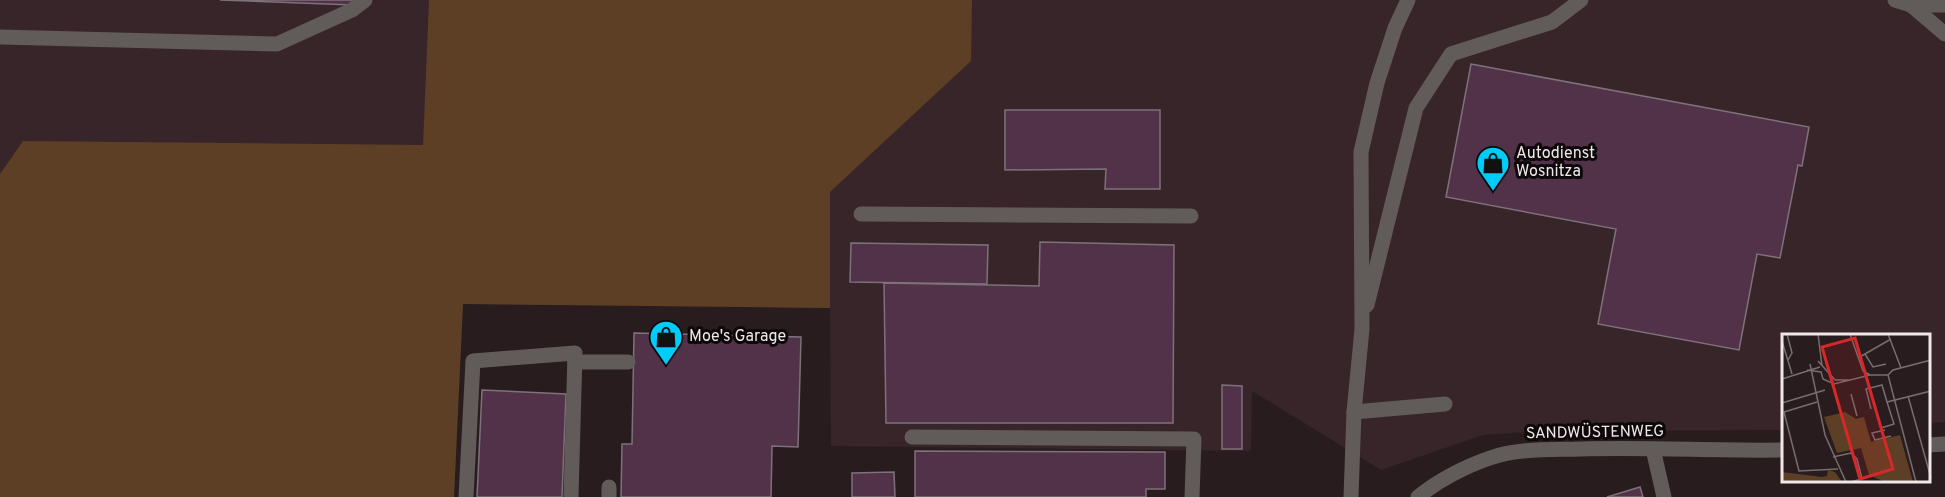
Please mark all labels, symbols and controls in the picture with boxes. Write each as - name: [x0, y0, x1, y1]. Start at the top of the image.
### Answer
- place label: Autodienst Wosnitza: [1516, 144, 1595, 182]
- shop icon: Autodienst Wosnitza: [1475, 145, 1511, 192]
- shop icon: Moe's Garage: [648, 319, 684, 366]
- place label: Moe's Garage: [689, 327, 786, 347]
- inset map: [1782, 334, 1930, 482]
- street label: SANDWÜSTENWEG: [1526, 420, 1664, 444]

